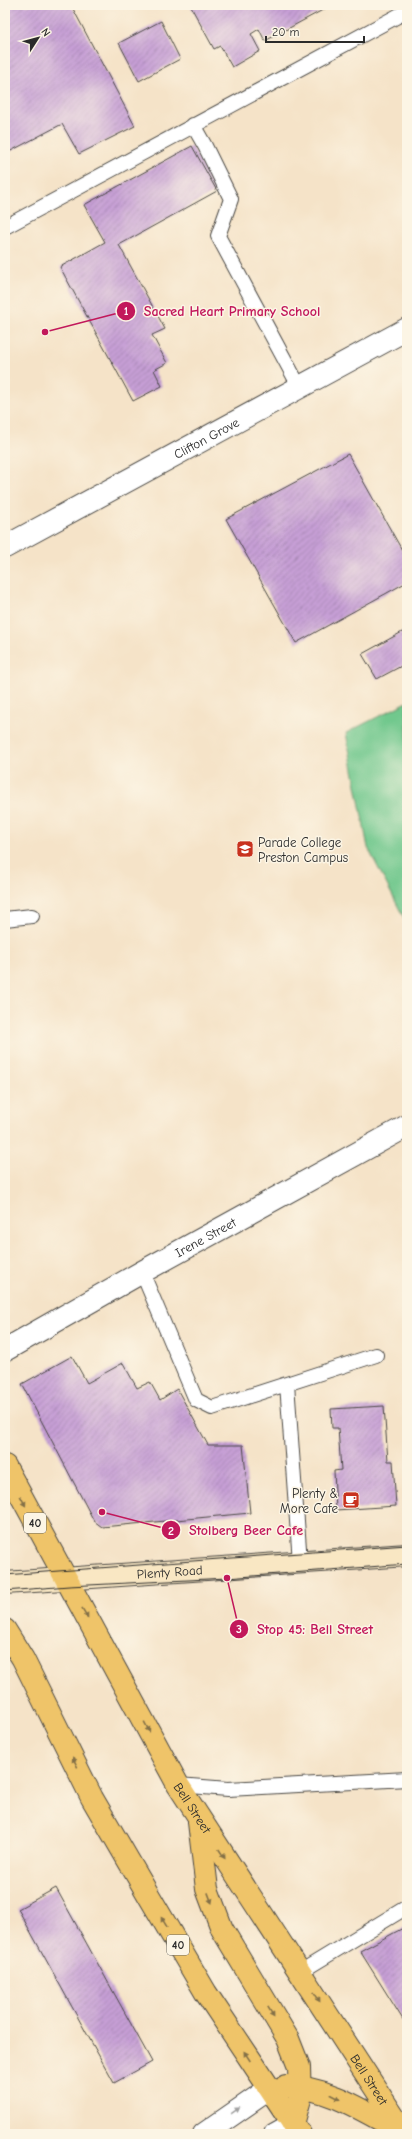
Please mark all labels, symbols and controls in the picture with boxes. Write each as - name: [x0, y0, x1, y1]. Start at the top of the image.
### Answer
- north arrow: [18, 18, 58, 58]
- scale bar: [266, 18, 364, 44]
- text: 20 m: [272, 25, 300, 39]
- text: N: [38, 26, 53, 39]
- callout: Sacred Heart Primary School: [116, 298, 328, 324]
- text: Sacred Heart Primary School: [144, 303, 320, 320]
- text: 1: [124, 304, 129, 318]
- street label: Clifton Grove: [171, 414, 242, 462]
- place label: Parade College Preston Campus: [258, 835, 348, 865]
- school or university icon: Parade College Preston Campus: [235, 839, 255, 859]
- street label: Irene Street: [173, 1214, 240, 1260]
- place label: Plenty & More Cafe: [280, 1486, 338, 1516]
- cafe icon: Plenty & More Cafe: [341, 1490, 361, 1510]
- one-way arrow: [20, 1495, 27, 1507]
- road number: 40: [24, 1513, 46, 1533]
- callout: Stolberg Beer Cafe: [161, 1517, 311, 1543]
- text: Stolberg Beer Cafe: [189, 1522, 303, 1539]
- text: 2: [168, 1524, 174, 1538]
- street label: Plenty Road: [136, 1562, 203, 1582]
- one-way arrow: [81, 1607, 88, 1619]
- callout: Stop 45: Bell Street: [229, 1616, 381, 1642]
- text: Stop 45: Bell Street: [257, 1621, 373, 1638]
- text: 3: [236, 1622, 242, 1636]
- one-way arrow: [144, 1721, 150, 1732]
- one-way arrow: [72, 1757, 78, 1768]
- street label: Bell Street: [170, 1780, 215, 1837]
- one-way arrow: [218, 1848, 225, 1860]
- one-way arrow: [207, 1892, 213, 1904]
- one-way arrow: [160, 1917, 168, 1927]
- road number: 40: [167, 1935, 189, 1955]
- one-way arrow: [313, 1991, 320, 2003]
- one-way arrow: [267, 2007, 275, 2017]
- one-way arrow: [244, 2050, 251, 2062]
- street label: Bell Street: [347, 2052, 392, 2109]
- one-way arrow: [331, 2094, 342, 2101]
- one-way arrow: [229, 2107, 241, 2114]

